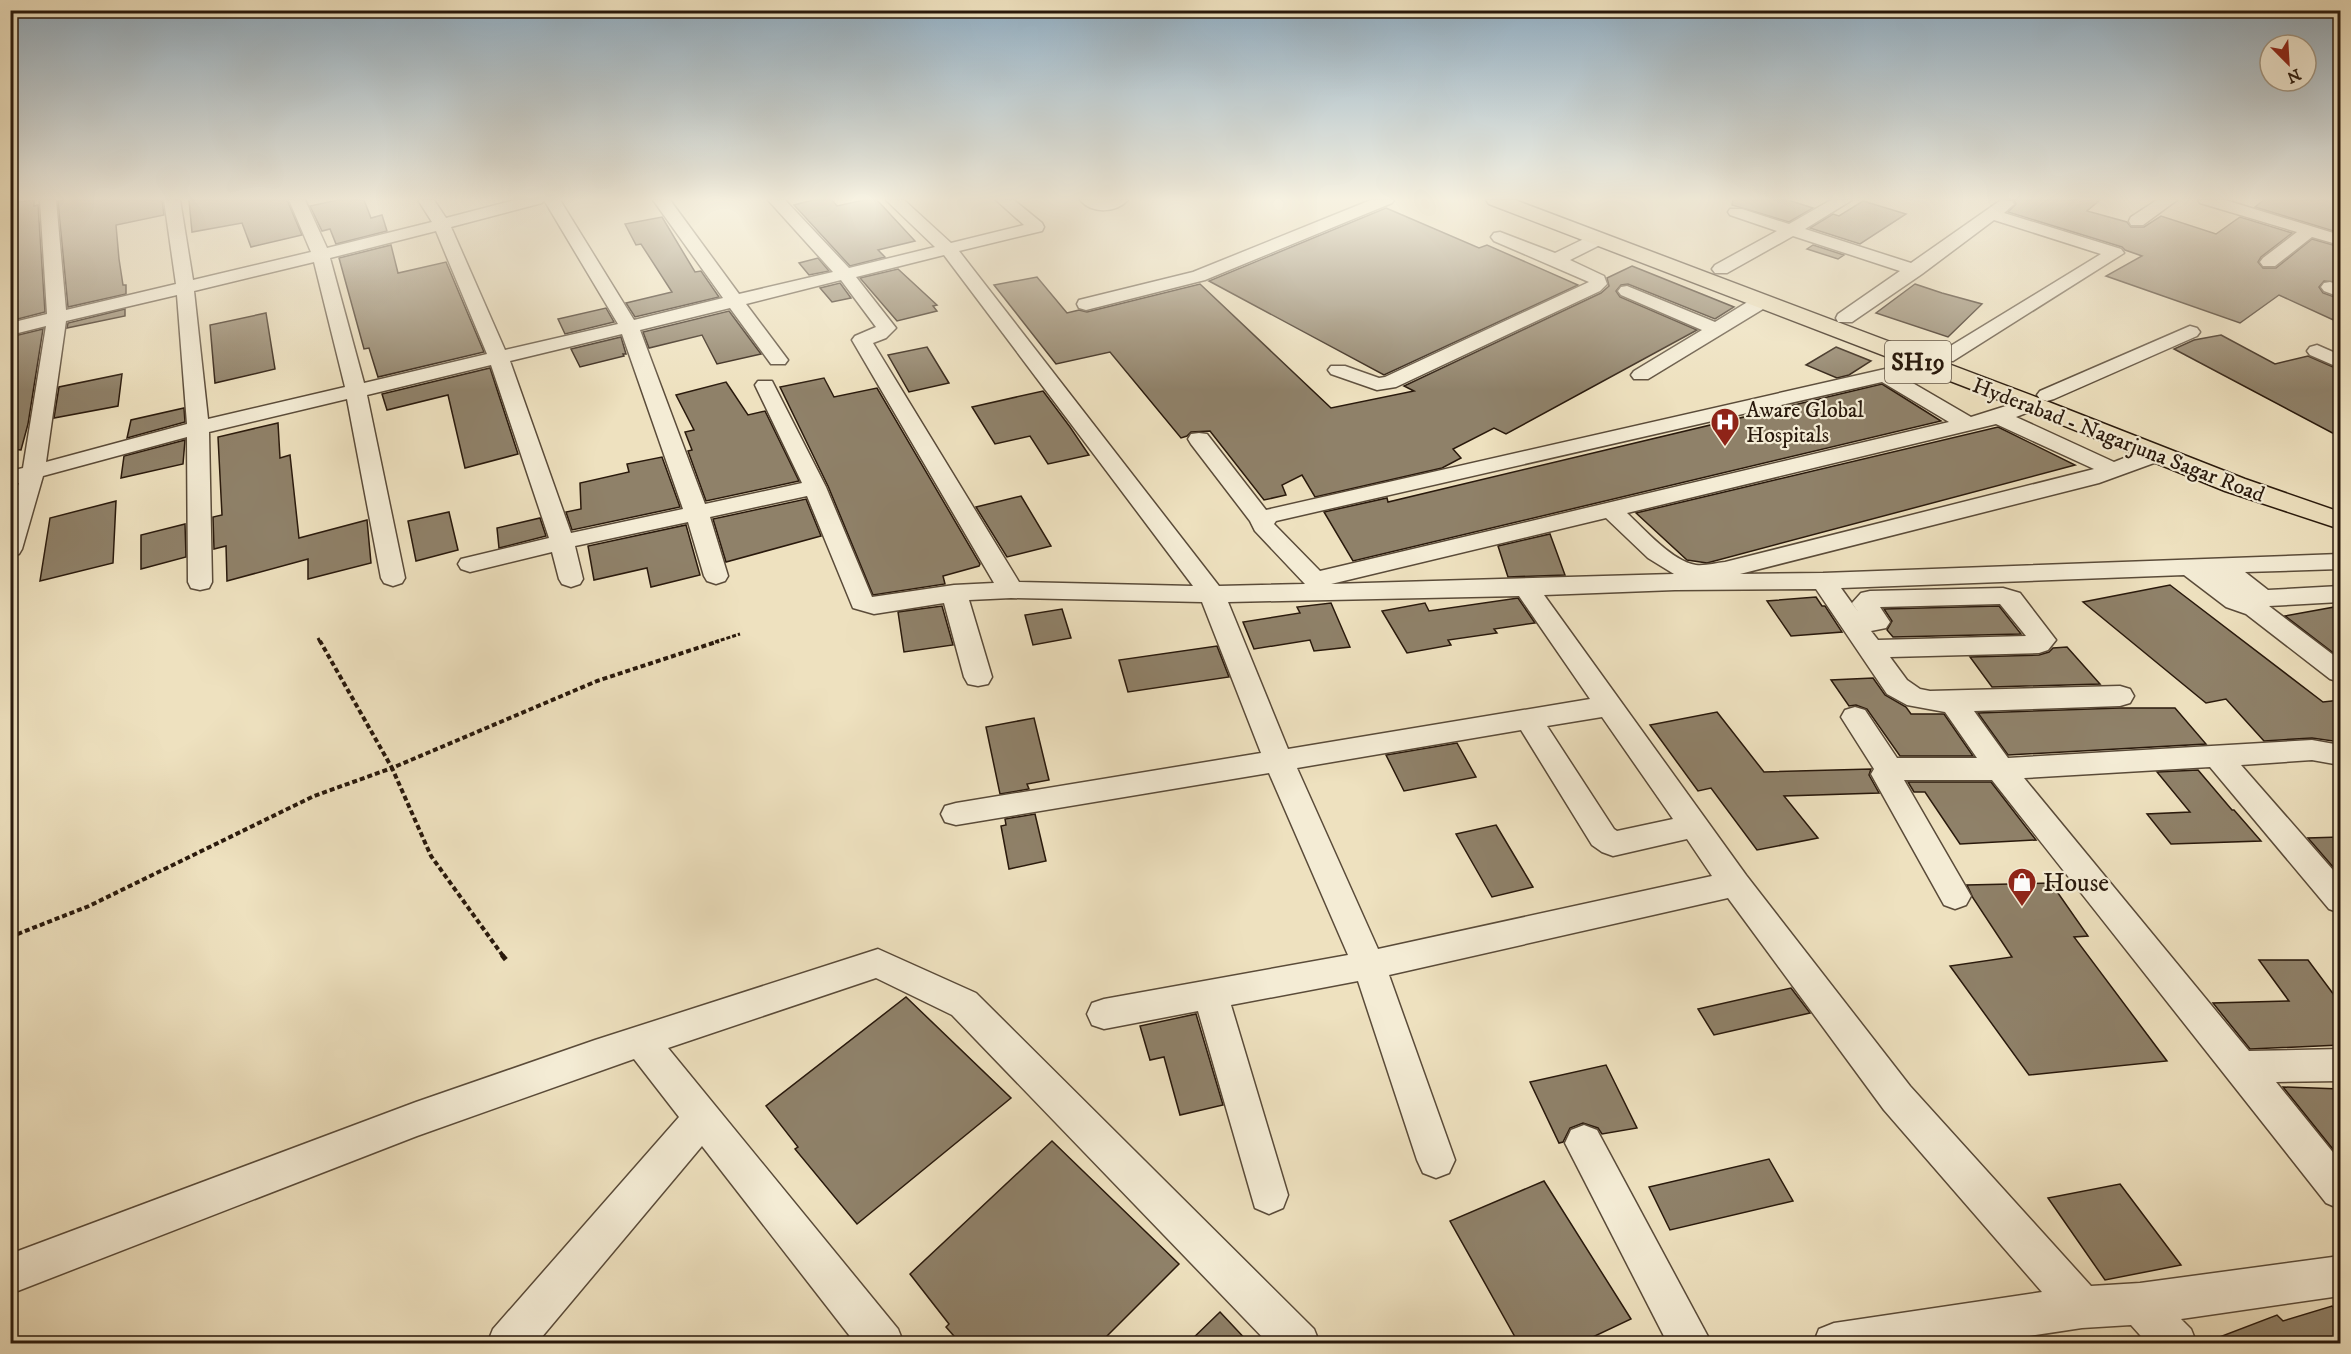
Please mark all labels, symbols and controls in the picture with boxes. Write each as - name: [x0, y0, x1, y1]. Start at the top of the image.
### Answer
- north arrow: [2258, 33, 2318, 93]
- text: N: [2284, 64, 2304, 88]
- road number: SH19: [1885, 341, 1951, 383]
- street label: Hyderabad - Nagarjuna Sagar Road: [1969, 372, 2268, 509]
- place label: Aware Global Hospitals: [1746, 397, 1864, 449]
- hospital icon: Aware Global Hospitals: [1709, 406, 1741, 448]
- shop icon: House: [2006, 866, 2038, 908]
- place label: House: [2043, 867, 2109, 900]

